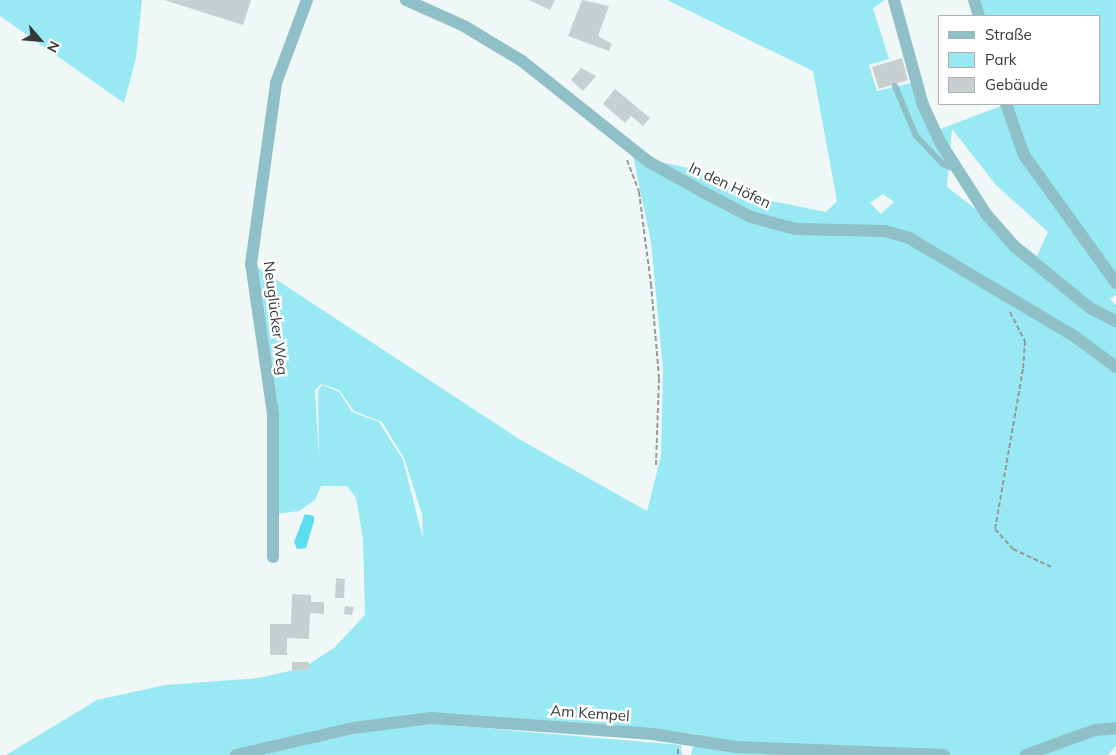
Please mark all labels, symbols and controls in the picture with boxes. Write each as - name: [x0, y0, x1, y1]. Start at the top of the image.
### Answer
- north arrow: [15, 15, 65, 65]
- legend: [938, 15, 1101, 105]
- text: Straße: [985, 25, 1032, 44]
- text: N: [43, 38, 64, 56]
- text: Park: [985, 50, 1017, 69]
- text: Gebäude: [985, 75, 1048, 94]
- street label: In den Höfen: [686, 158, 774, 212]
- street label: Neuglücker Weg: [260, 260, 292, 376]
- street label: Am Kempel: [550, 701, 630, 725]

